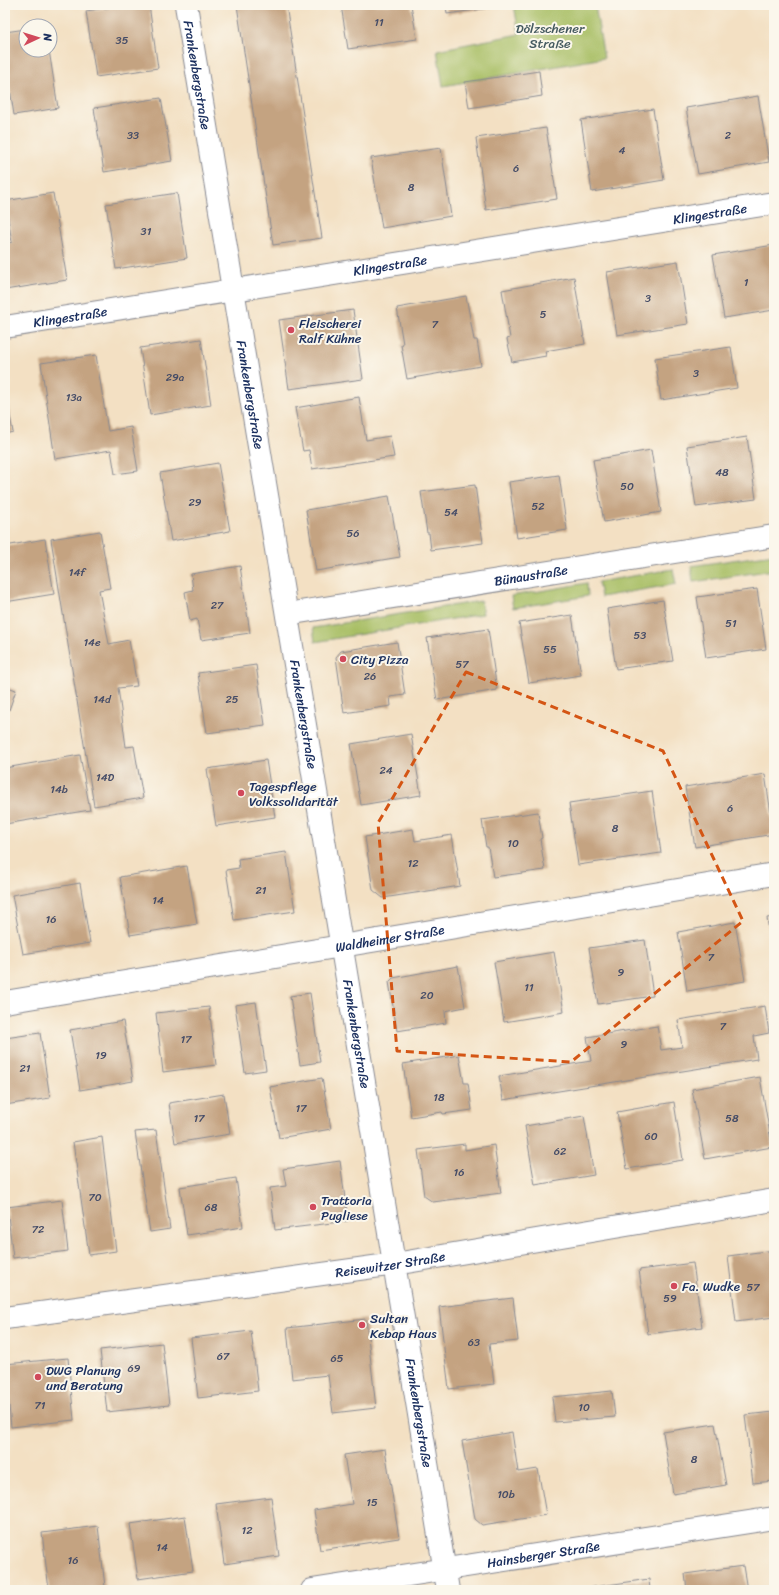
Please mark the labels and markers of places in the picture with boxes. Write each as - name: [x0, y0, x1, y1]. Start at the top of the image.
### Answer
- place label: Fleischerei Ralf Kühne: [299, 312, 362, 350]
- marker: Fleischerei Ralf Kühne: [286, 325, 296, 335]
- place label: City Pizza: [351, 648, 409, 671]
- marker: City Pizza: [338, 654, 348, 664]
- place label: Tagespflege Volkssolidarität: [249, 775, 339, 813]
- marker: Tagespflege Volkssolidarität: [236, 788, 246, 798]
- place label: Trattoria Pugliese: [321, 1189, 372, 1227]
- marker: Trattoria Pugliese: [308, 1202, 318, 1212]
- place label: Fa. Wudke: [682, 1275, 740, 1298]
- marker: Fa. Wudke: [669, 1281, 679, 1291]
- place label: Sultan Kebap Haus: [370, 1307, 437, 1345]
- marker: Sultan Kebap Haus: [357, 1320, 367, 1330]
- place label: DWG Planung und Beratung: [46, 1359, 124, 1397]
- marker: DWG Planung und Beratung: [33, 1372, 43, 1382]

